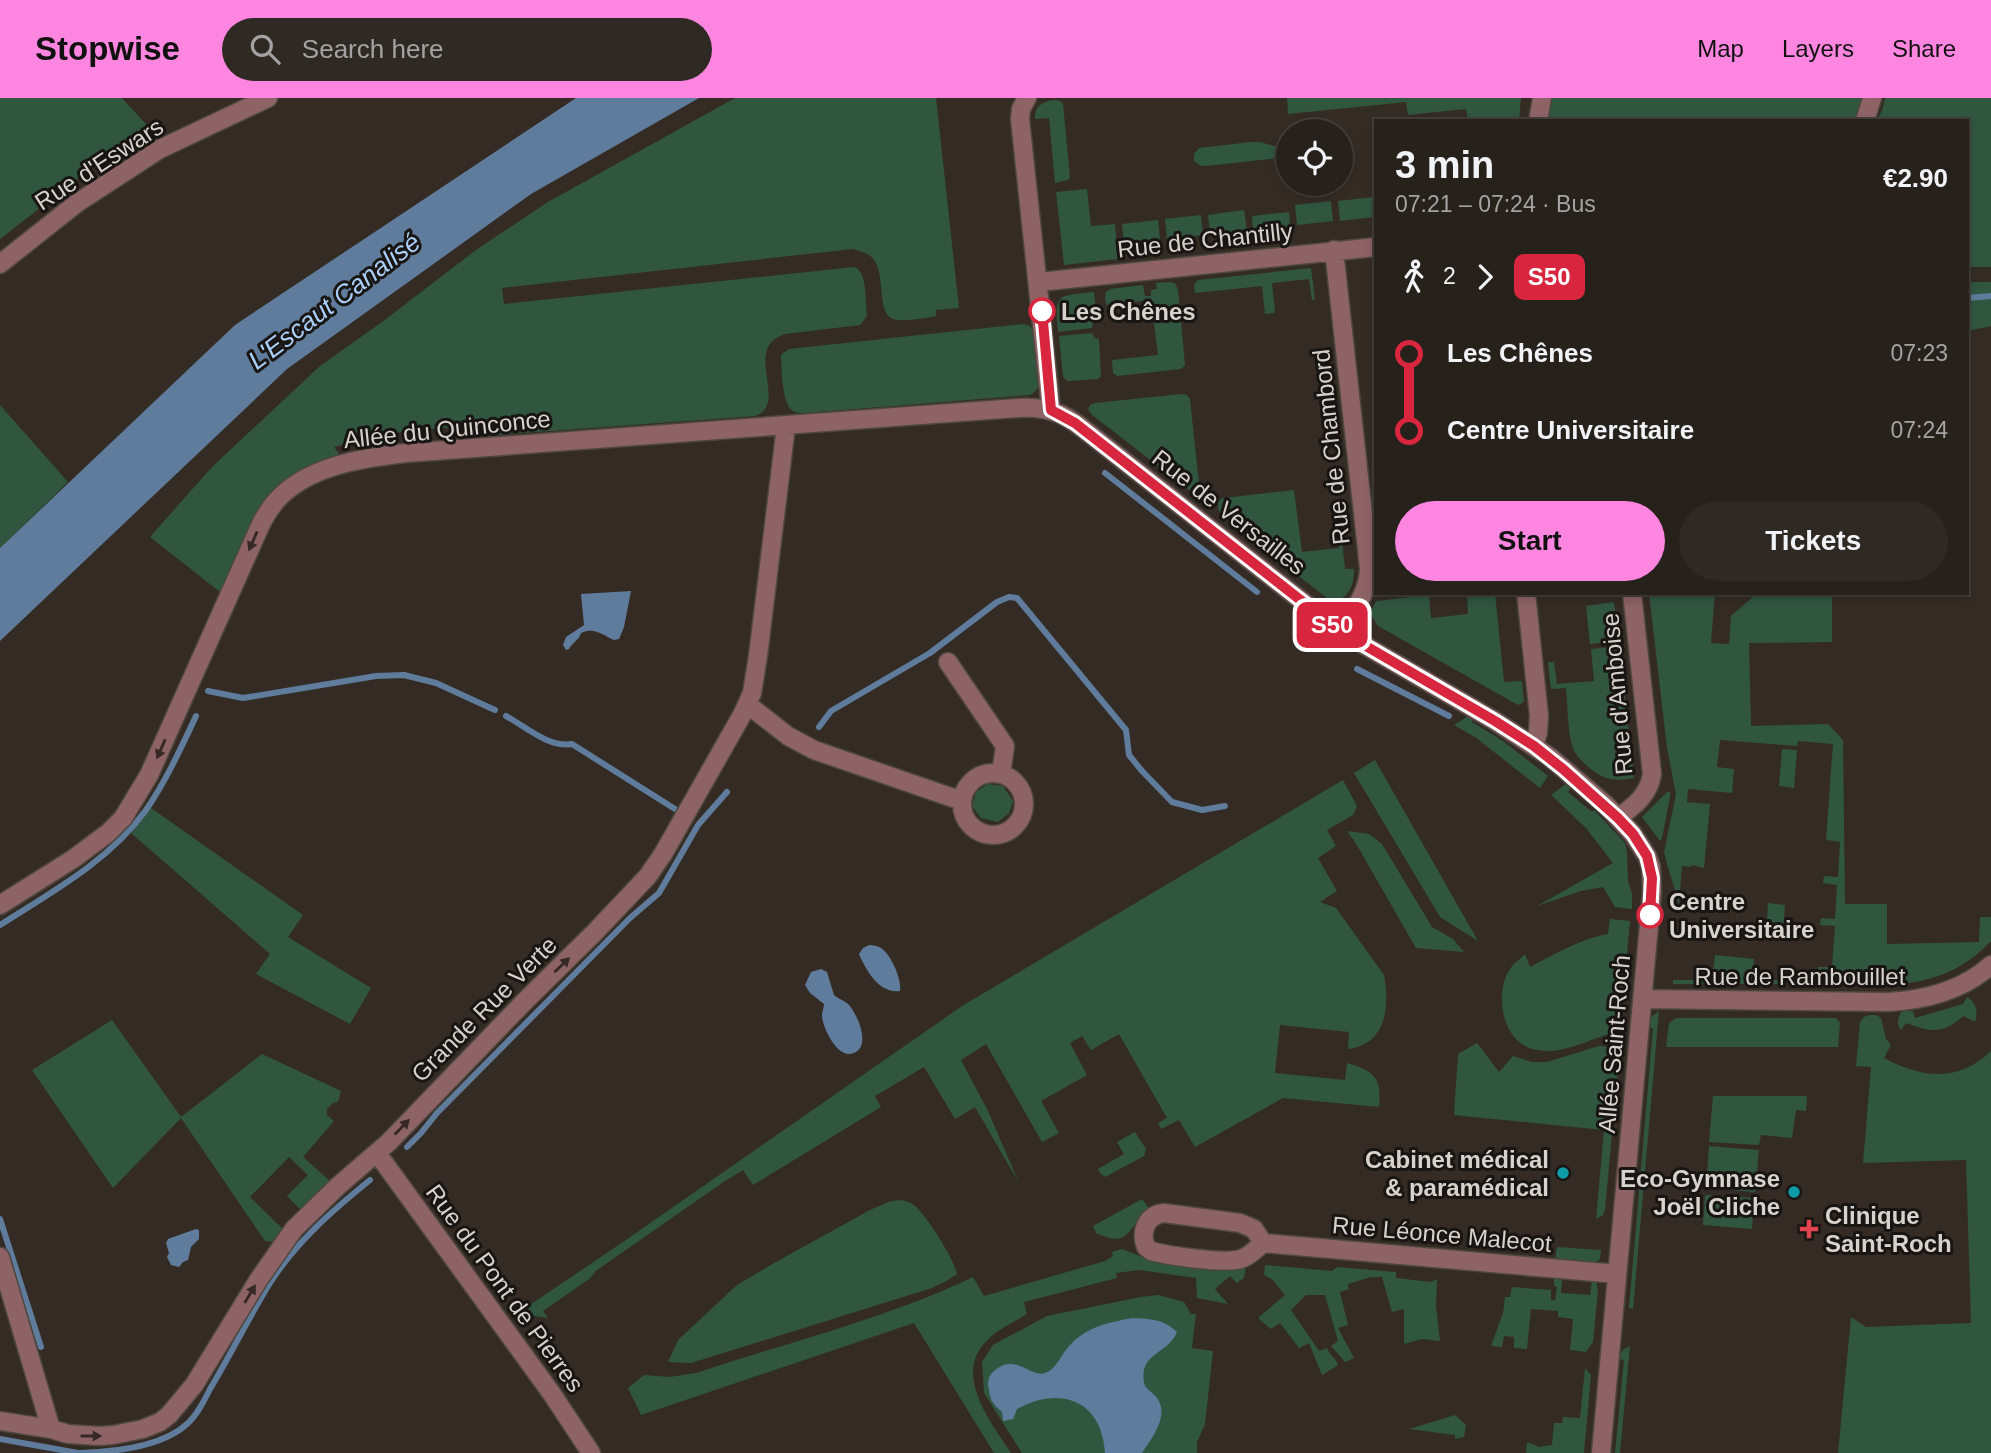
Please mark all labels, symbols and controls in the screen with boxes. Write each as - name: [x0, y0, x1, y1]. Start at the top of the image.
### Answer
- search box: [222, 18, 712, 81]
- text: Stopwise: [35, 30, 180, 67]
- icon: search: [246, 30, 284, 68]
- text: Search here: [302, 34, 444, 64]
- text: Map: [1697, 35, 1744, 62]
- text: Layers: [1782, 35, 1854, 62]
- text: Share: [1892, 35, 1956, 62]
- street label: Rue d'Eswars: [30, 113, 168, 215]
- map controls: [1276, 119, 1353, 196]
- button: locate: [1276, 119, 1353, 196]
- text: 3 min: [1395, 144, 1494, 186]
- text: €2.90: [1883, 163, 1948, 193]
- text: 07:21 – 07:24 · Bus: [1395, 191, 1596, 217]
- street label: Rue de Chantilly: [1116, 217, 1294, 263]
- water label: L'Escaut Canalisé: [242, 227, 426, 375]
- icon: walk: [1395, 258, 1433, 296]
- icon: forward: [1466, 258, 1504, 296]
- text: 2: [1443, 263, 1456, 289]
- text: S50: [1528, 263, 1571, 290]
- marker: Les Chênes: [1029, 298, 1055, 324]
- place label: Les Chênes: [1061, 298, 1196, 325]
- text: Les Chênes: [1447, 338, 1593, 368]
- text: 07:23: [1890, 340, 1948, 366]
- street label: Rue de Chambord: [1307, 348, 1355, 546]
- street label: Allée du Quinconce: [342, 405, 552, 453]
- text: Centre Universitaire: [1447, 415, 1694, 445]
- text: 07:24: [1890, 417, 1948, 443]
- street label: Rue de Versailles: [1147, 444, 1311, 580]
- button: Start: [1395, 501, 1665, 581]
- button: Tickets: [1679, 501, 1948, 581]
- one-way arrow: [247, 531, 259, 551]
- line badge: S50: [1292, 602, 1372, 648]
- text: S50: [1311, 611, 1353, 638]
- street label: Rue d'Amboise: [1596, 612, 1638, 776]
- one-way arrow: [155, 739, 167, 759]
- place label: Centre Universitaire: [1669, 888, 1814, 943]
- marker: Centre Universitaire: [1637, 902, 1663, 928]
- street label: Grande Rue Verte: [406, 931, 562, 1087]
- street label: Allée Saint-Roch: [1593, 954, 1635, 1134]
- one-way arrow: [553, 957, 570, 974]
- street label: Rue de Rambouillet: [1695, 963, 1906, 990]
- one-way arrow: [394, 1119, 410, 1136]
- place label: Cabinet médical & paramédical: [1365, 1146, 1549, 1201]
- marker: Cabinet médical & paramédical: [1555, 1165, 1571, 1181]
- place label: Eco-Gymnase Joël Cliche: [1620, 1165, 1780, 1220]
- street label: Rue du Pont de Pierres: [421, 1179, 589, 1397]
- marker: Eco-Gymnase Joël Cliche: [1786, 1184, 1802, 1200]
- place label: Clinique Saint-Roch: [1825, 1202, 1952, 1257]
- street label: Rue Léonce Malecot: [1331, 1211, 1553, 1257]
- marker: Clinique Saint-Roch: [1799, 1219, 1819, 1239]
- one-way arrow: [243, 1285, 256, 1304]
- one-way arrow: [80, 1430, 102, 1441]

